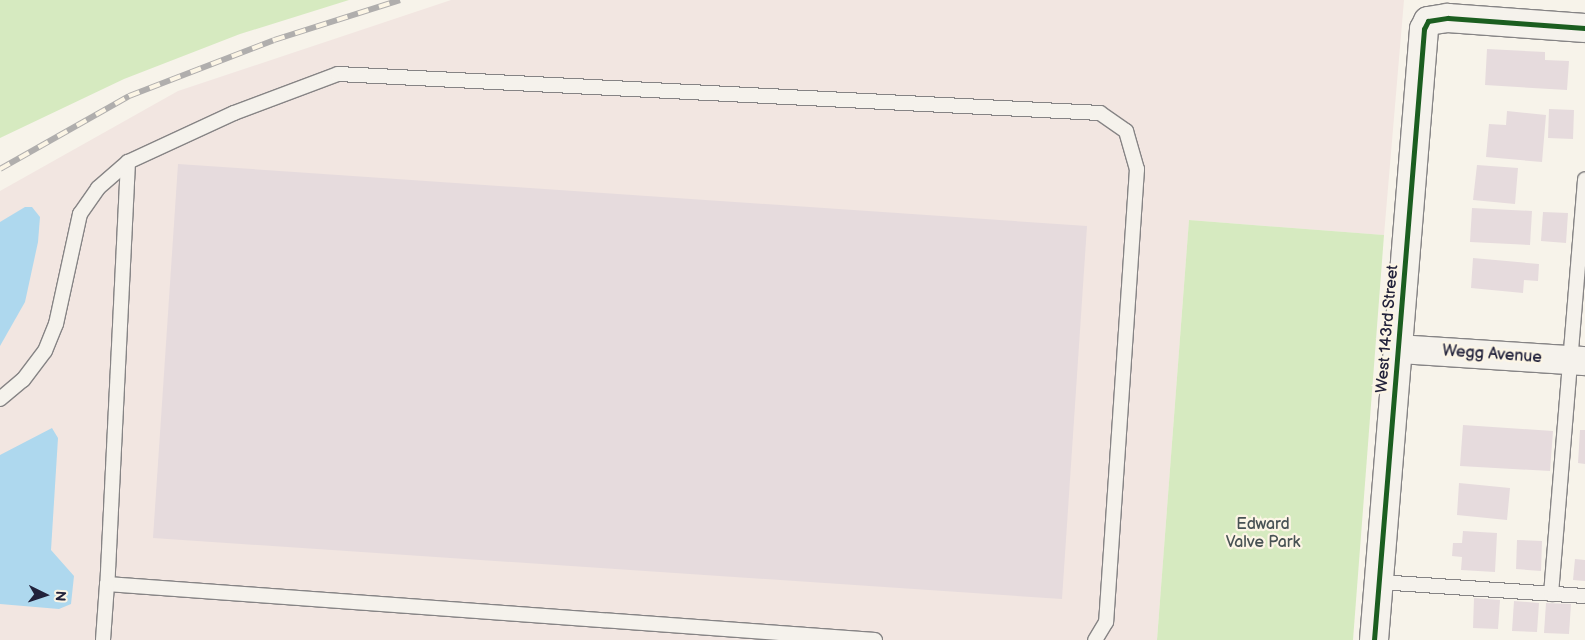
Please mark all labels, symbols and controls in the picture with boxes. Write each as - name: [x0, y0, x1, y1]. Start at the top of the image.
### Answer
- street label: West 143rd Street: [1373, 264, 1403, 394]
- street label: Wegg Avenue: [1442, 342, 1542, 368]
- park label: Edward Valve Park: [1226, 515, 1300, 553]
- north arrow: [20, 570, 70, 620]
- text: N: [52, 590, 69, 602]

